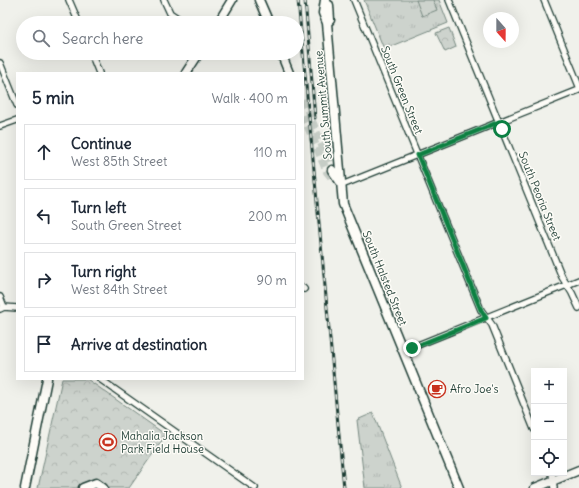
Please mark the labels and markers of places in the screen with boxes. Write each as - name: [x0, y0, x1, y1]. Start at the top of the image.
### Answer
- cafe icon: Afro Joe's: [427, 379, 447, 399]
- place label: Afro Joe's: [450, 382, 499, 396]
- place label: Mahalia Jackson Park Field House: [121, 429, 204, 456]
- sports icon: Mahalia Jackson Park Field House: [98, 432, 118, 452]

